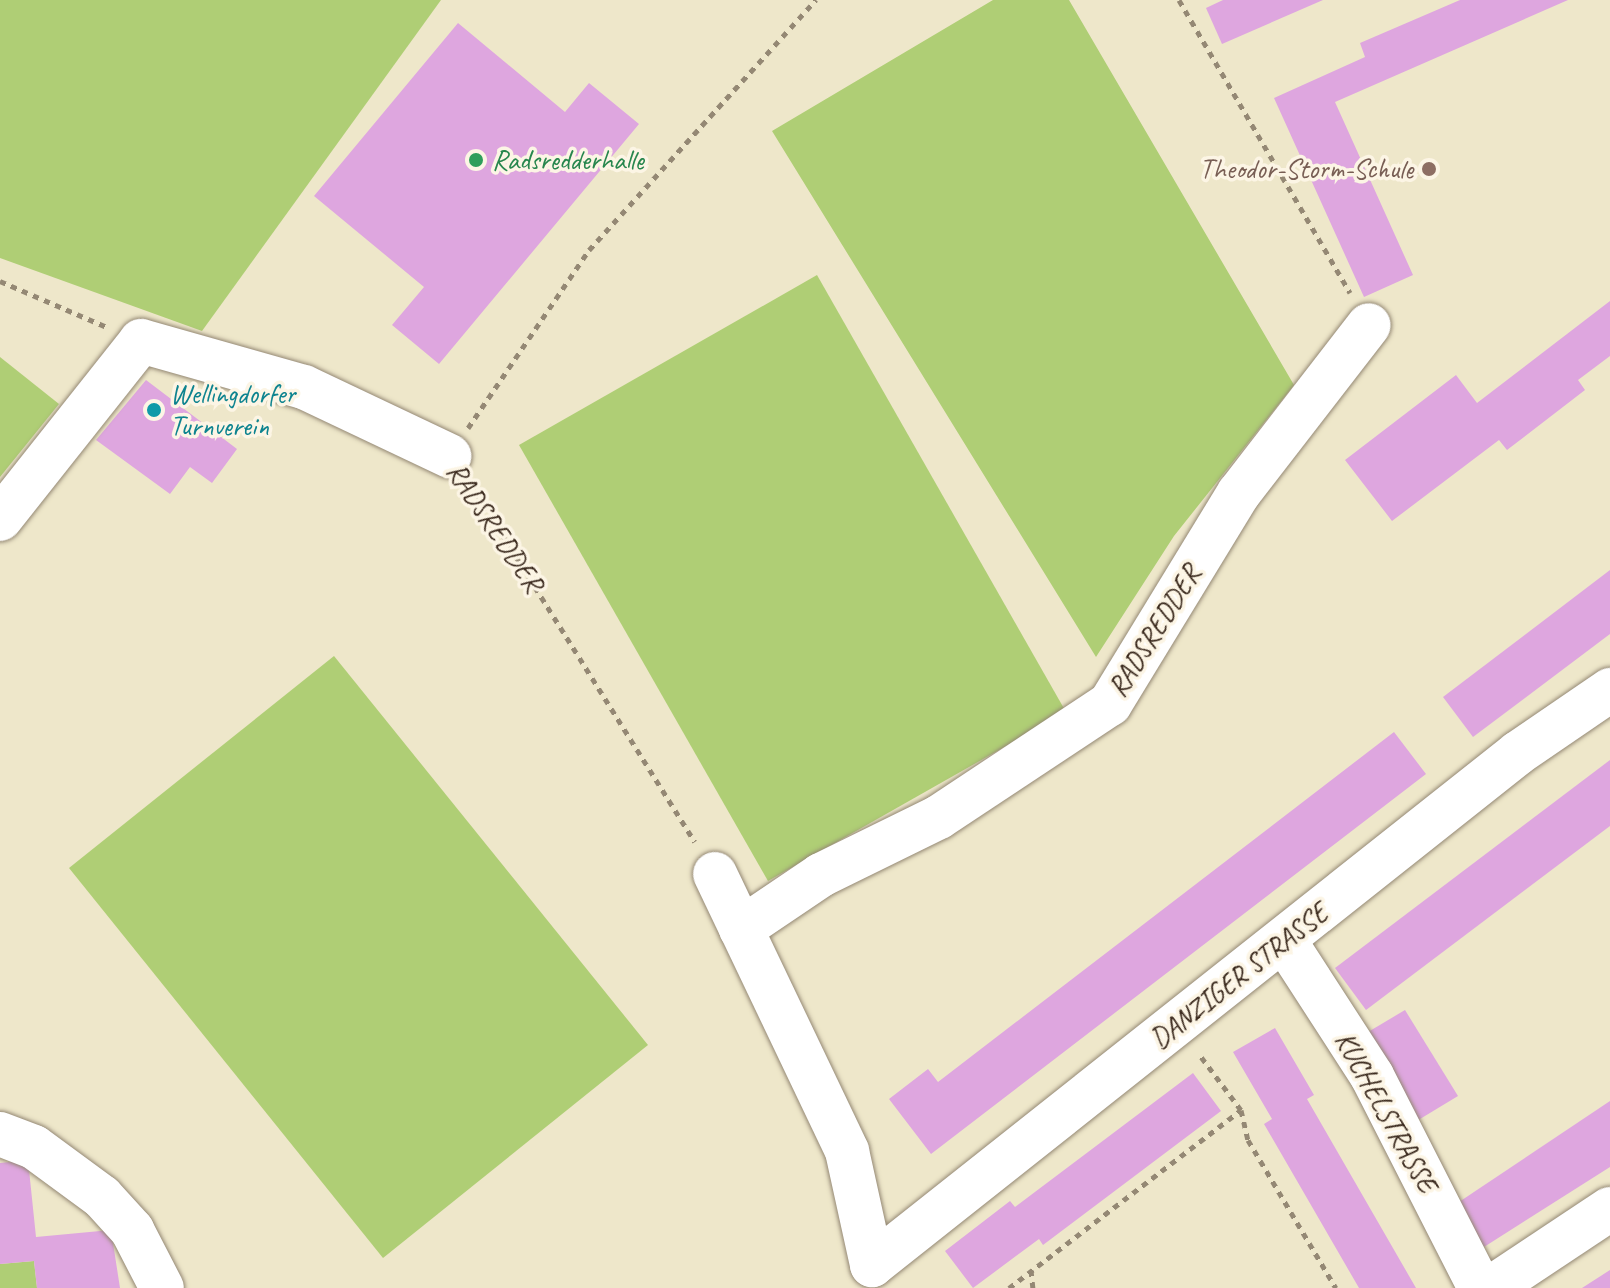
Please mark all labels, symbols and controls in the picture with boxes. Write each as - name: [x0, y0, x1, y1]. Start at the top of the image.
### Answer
- place label: Radsredderhalle: [492, 143, 644, 177]
- marker: Radsredderhalle: [467, 151, 485, 169]
- place label: Theodor-Storm-Schule: [1199, 152, 1413, 186]
- marker: Theodor-Storm-Schule: [1420, 160, 1438, 178]
- place label: Wellingdorfer Turnverein: [170, 377, 295, 443]
- marker: Wellingdorfer Turnverein: [145, 401, 163, 419]
- street label: RADSREDDER: [440, 456, 550, 598]
- street label: RADSREDDER: [1100, 559, 1208, 703]
- street label: DANZIGER STRASSE: [1144, 896, 1334, 1056]
- street label: KUCHELSTRASSE: [1328, 1026, 1444, 1198]

